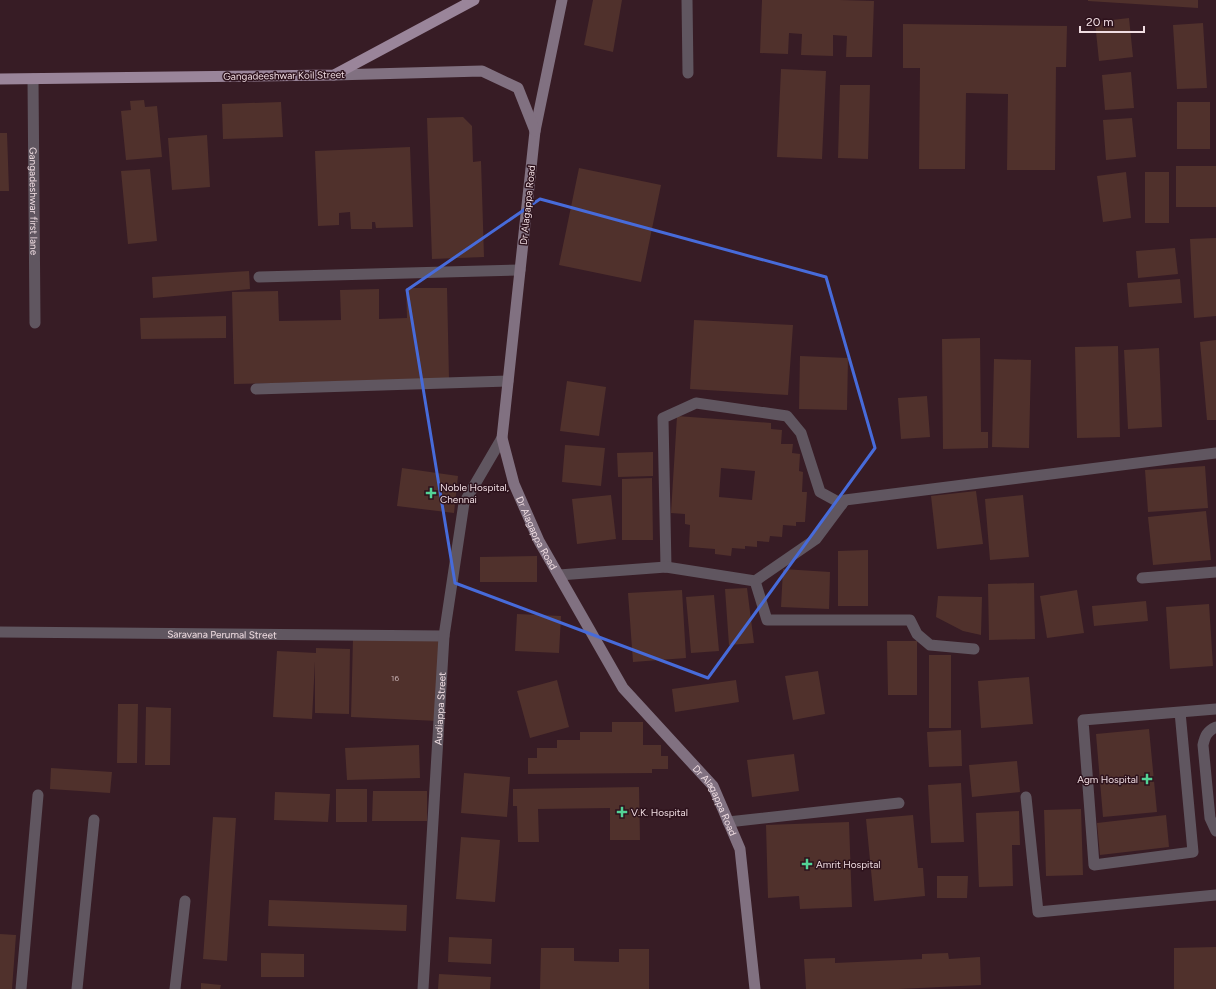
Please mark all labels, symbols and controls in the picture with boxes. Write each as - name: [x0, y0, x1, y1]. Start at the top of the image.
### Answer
- scale bar: [1080, 8, 1144, 34]
- text: 20 m: [1086, 15, 1114, 29]
- street label: Gangadeeshwar Koil Street: [223, 68, 345, 83]
- street label: Gangadeshwar first lane: [27, 147, 40, 256]
- street label: Dr Alagappa Road: [517, 164, 538, 246]
- place label: Noble Hospital, Chennai: [440, 481, 509, 506]
- marker: Noble Hospital, Chennai: [425, 487, 437, 499]
- street label: Dr Alagappa Road: [513, 494, 560, 572]
- street label: Saravana Perumal Street: [167, 628, 277, 641]
- street label: Audiappa Street: [432, 671, 449, 745]
- house number: 16: [391, 673, 399, 683]
- street label: Dr Alagappa Road: [690, 762, 740, 838]
- place label: Agm Hospital: [1077, 773, 1138, 786]
- marker: Agm Hospital: [1141, 773, 1153, 785]
- marker: V.K. Hospital: [616, 806, 628, 818]
- place label: V.K. Hospital: [631, 806, 688, 819]
- marker: Amrit Hospital: [801, 858, 813, 870]
- place label: Amrit Hospital: [816, 858, 881, 871]

